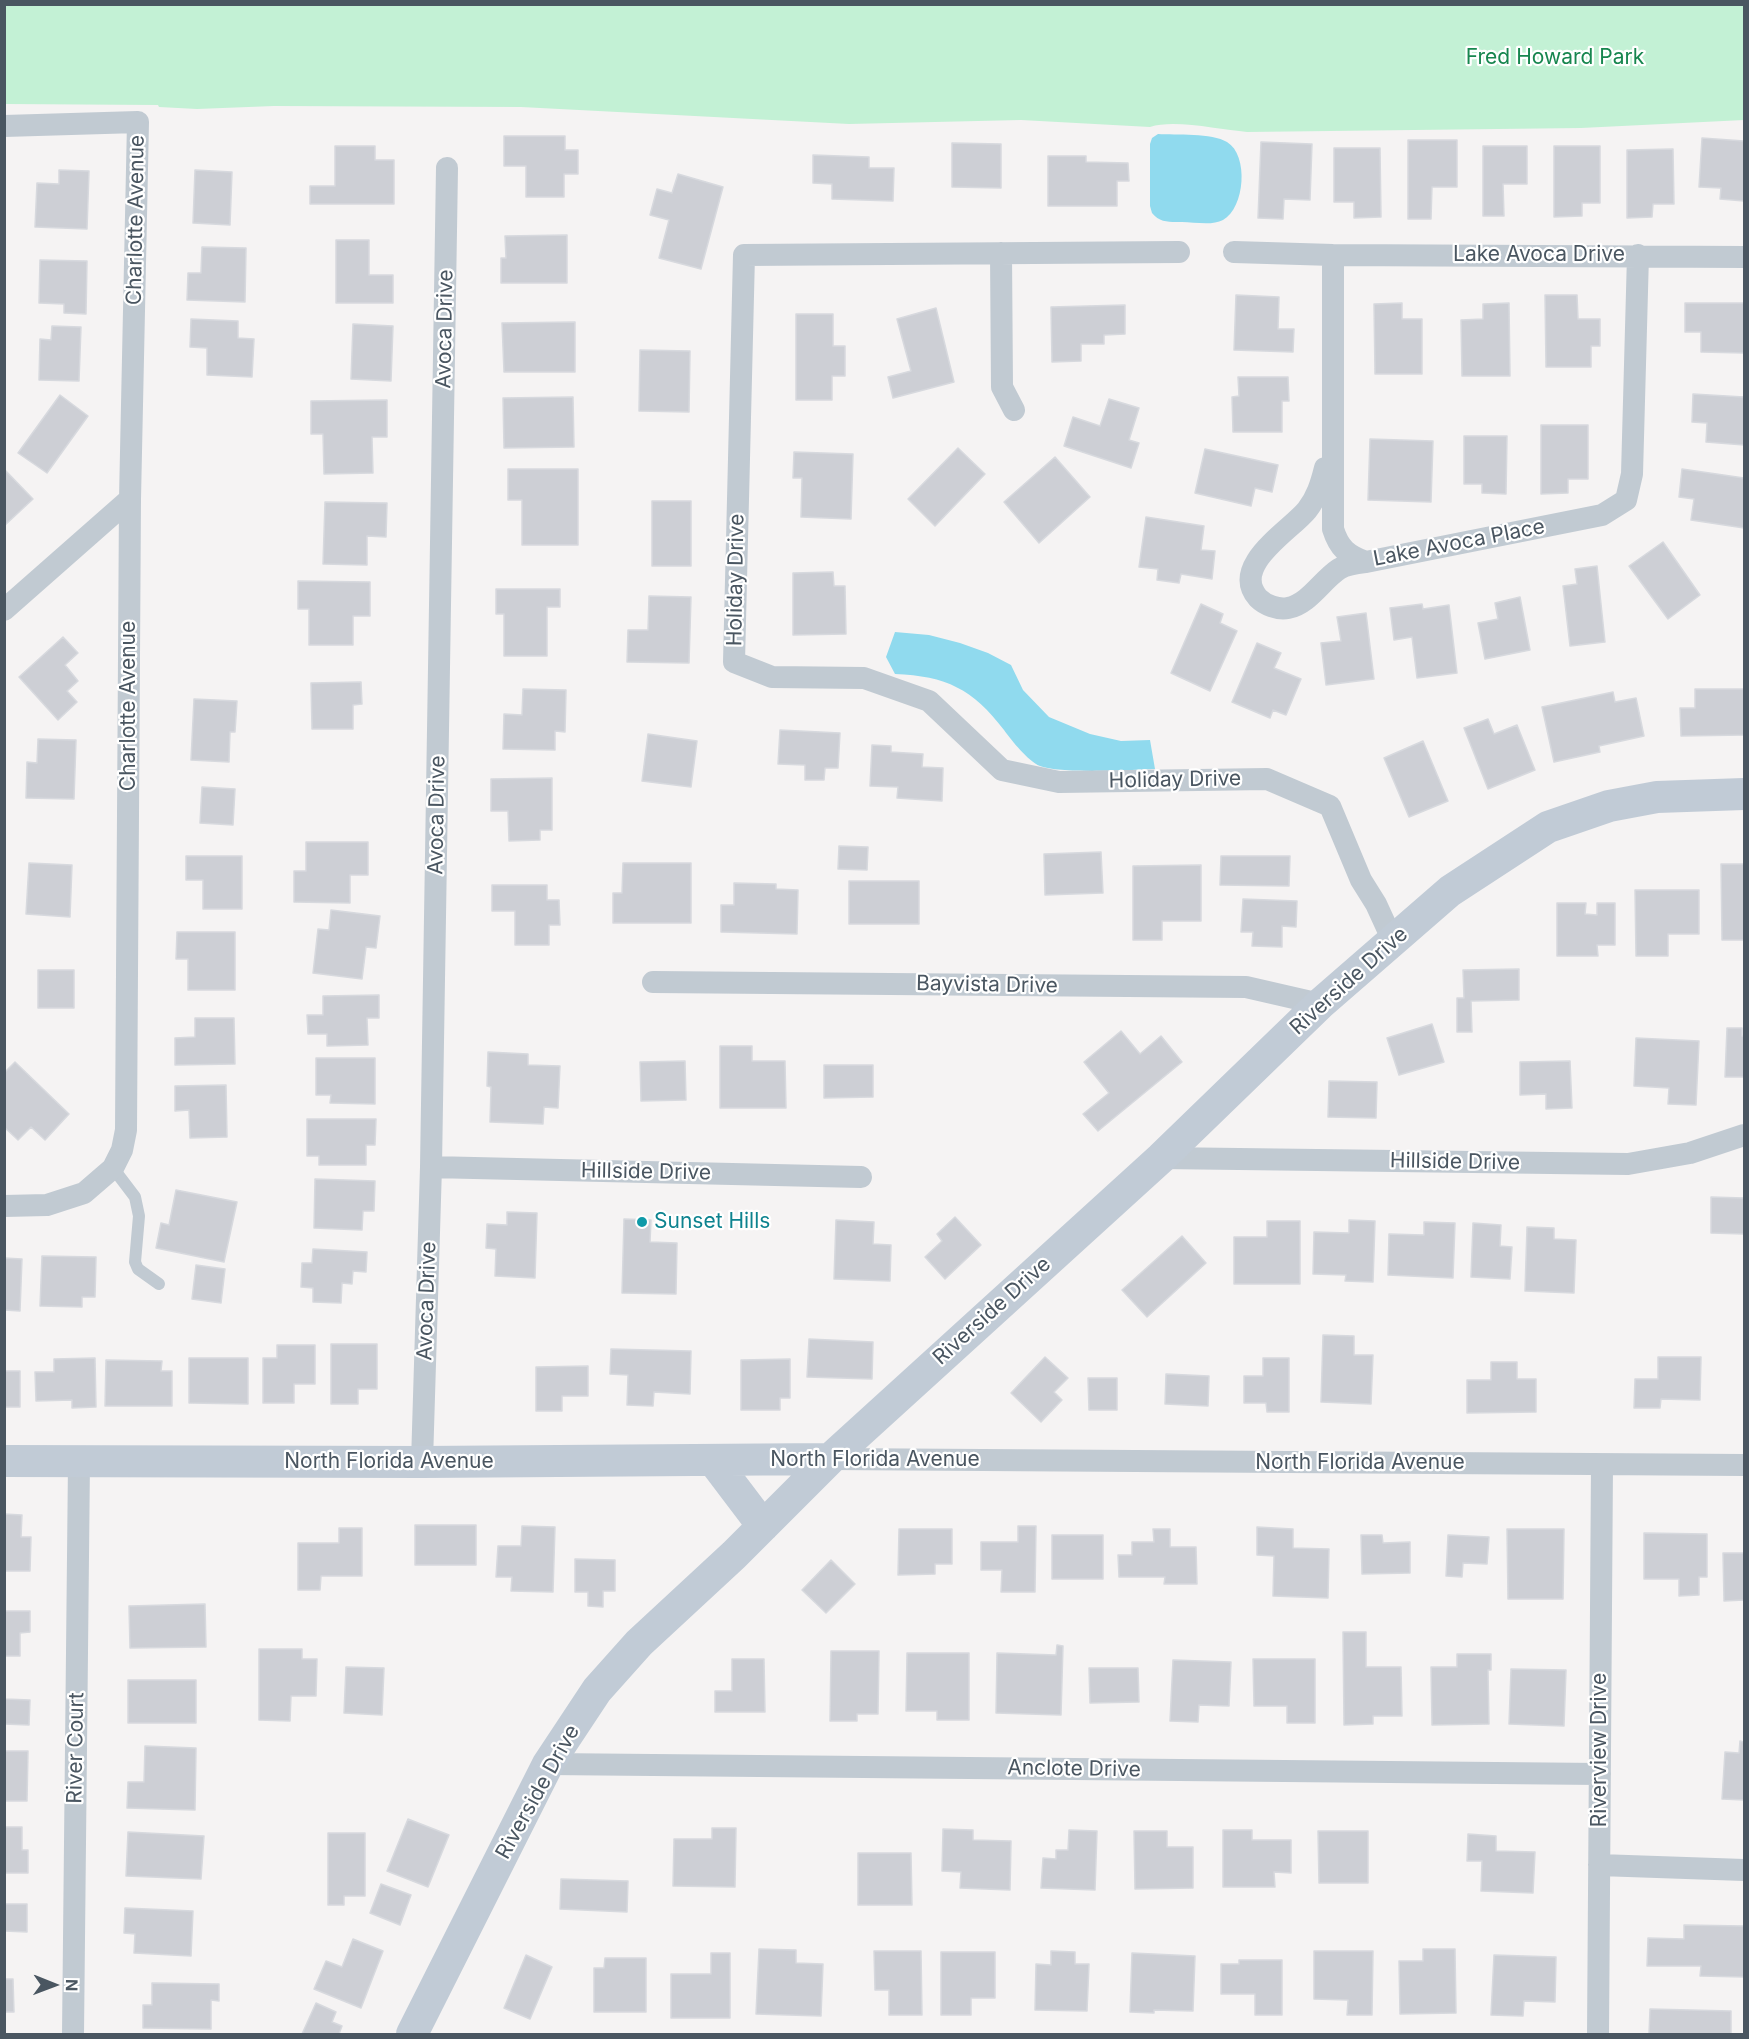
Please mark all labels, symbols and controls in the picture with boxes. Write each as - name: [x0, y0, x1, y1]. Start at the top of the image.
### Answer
- park label: Fred Howard Park: [1466, 45, 1644, 71]
- street label: Charlotte Avenue: [122, 135, 150, 305]
- street label: Lake Avoca Drive: [1453, 242, 1625, 268]
- street label: Avoca Drive: [431, 269, 459, 389]
- street label: Holiday Drive: [722, 514, 750, 646]
- street label: Lake Avoca Place: [1371, 514, 1547, 572]
- street label: Charlotte Avenue: [116, 621, 142, 791]
- street label: Avoca Drive: [423, 755, 451, 875]
- street label: Holiday Drive: [1109, 766, 1241, 794]
- street label: Riverside Drive: [1285, 922, 1413, 1040]
- street label: Bayvista Drive: [916, 971, 1058, 999]
- street label: Hillside Drive: [1390, 1148, 1520, 1176]
- street label: Hillside Drive: [581, 1158, 711, 1186]
- place label: Sunset Hills: [654, 1209, 770, 1235]
- marker: Sunset Hills: [635, 1215, 649, 1229]
- street label: Avoca Drive: [412, 1241, 442, 1361]
- street label: Riverside Drive: [928, 1252, 1056, 1370]
- street label: North Florida Avenue: [770, 1447, 980, 1473]
- street label: North Florida Avenue: [284, 1449, 494, 1475]
- street label: North Florida Avenue: [1255, 1450, 1465, 1476]
- street label: Riverview Drive: [1587, 1673, 1613, 1827]
- street label: River Court: [62, 1692, 90, 1804]
- street label: Riverside Drive: [491, 1721, 585, 1863]
- street label: Anclote Drive: [1007, 1755, 1141, 1783]
- north arrow: [24, 1955, 84, 2015]
- text: N: [62, 1979, 82, 1992]

